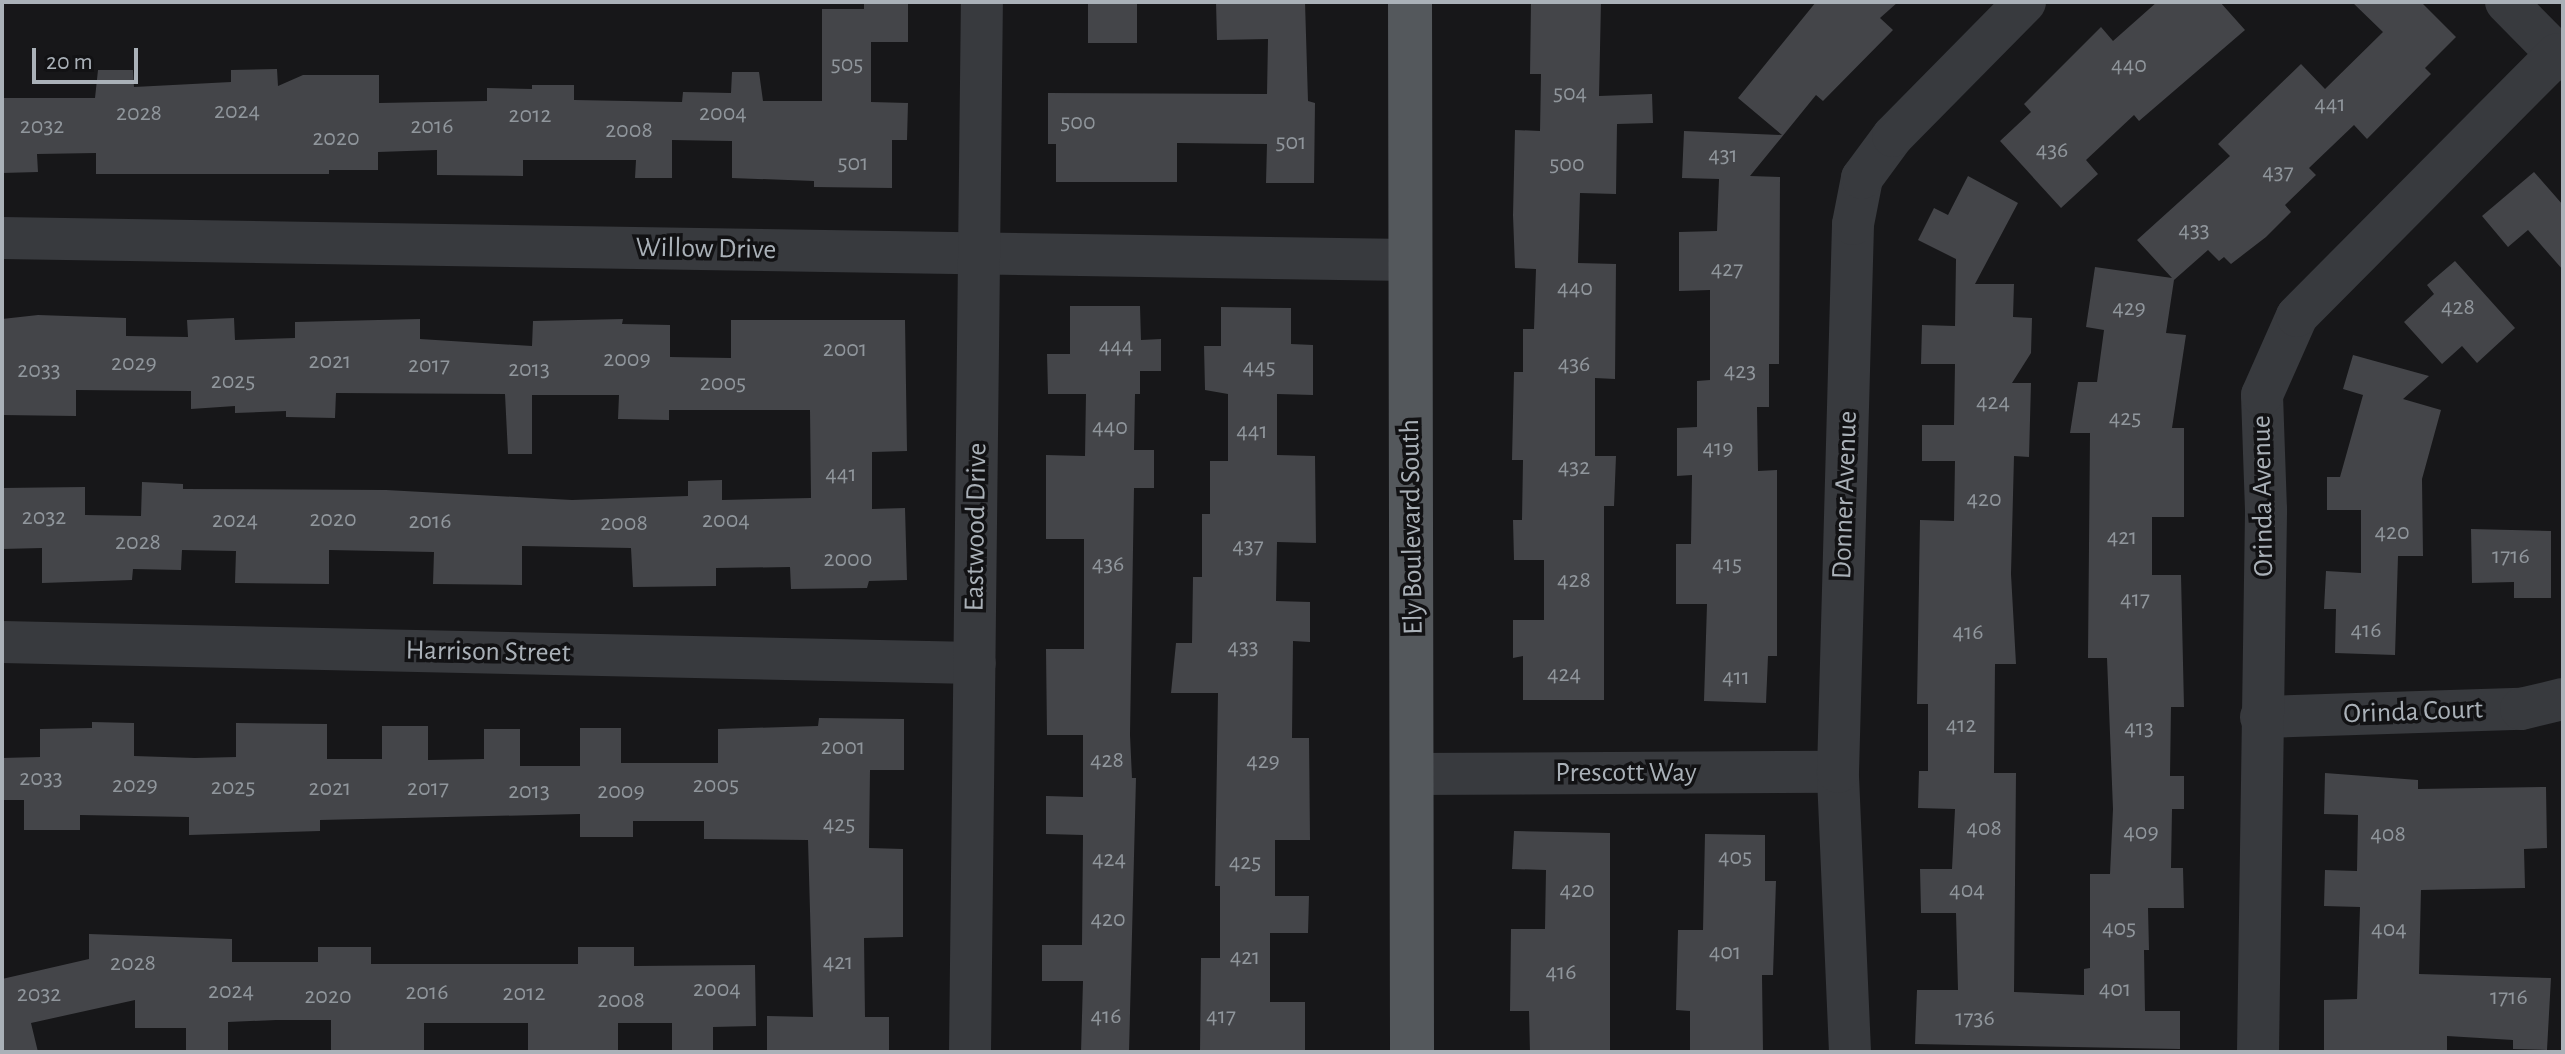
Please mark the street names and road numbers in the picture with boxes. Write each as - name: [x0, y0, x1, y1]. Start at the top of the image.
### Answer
- street label: Willow Drive: [635, 231, 777, 267]
- street label: Donner Avenue: [1825, 410, 1865, 580]
- street label: Orinda Avenue: [2245, 415, 2281, 577]
- street label: Ely Boulevard South: [1393, 419, 1431, 635]
- street label: Eastwood Drive: [958, 442, 994, 612]
- street label: Harrison Street: [405, 634, 571, 670]
- street label: Orinda Court: [2343, 693, 2483, 731]
- street label: Prescott Way: [1555, 756, 1697, 790]

